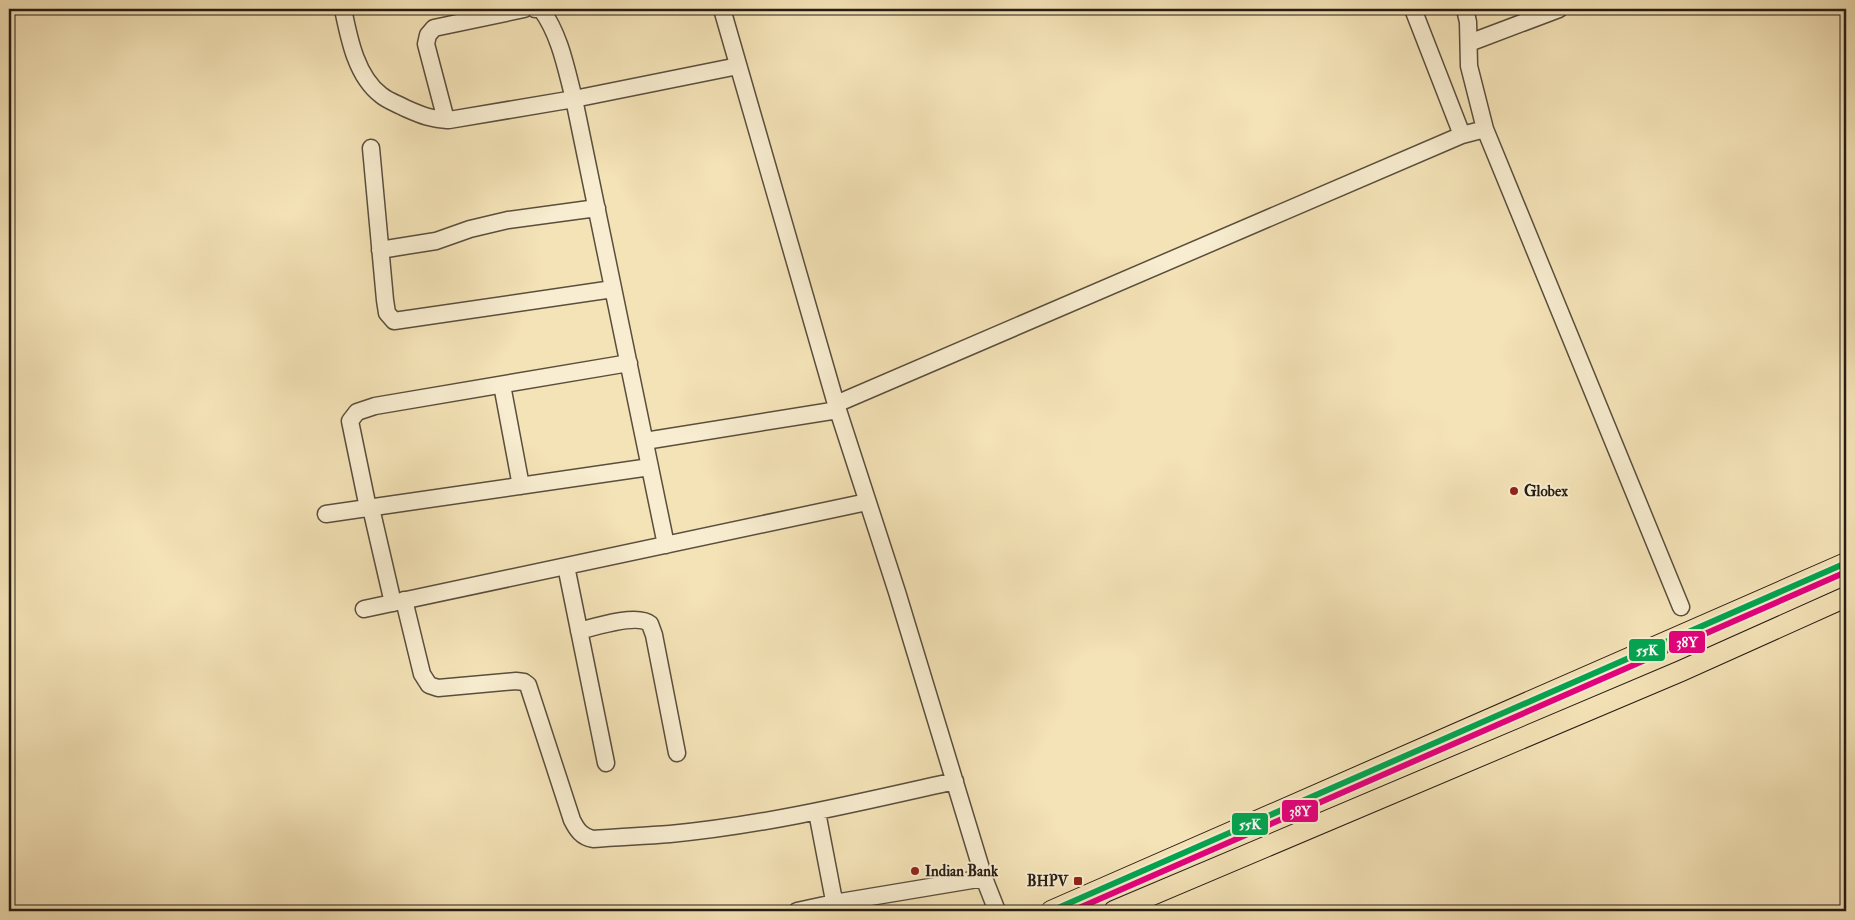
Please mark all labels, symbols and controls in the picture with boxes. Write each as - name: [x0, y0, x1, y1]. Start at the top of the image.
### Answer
- place label: Globex: [1524, 482, 1568, 501]
- marker: Globex: [1508, 485, 1520, 497]
- line badge: 38Y: [1668, 630, 1706, 654]
- text: 38Y: [1676, 634, 1699, 651]
- line badge: 55K: [1628, 638, 1666, 662]
- text: 55K: [1636, 642, 1659, 659]
- line badge: 38Y: [1281, 799, 1319, 823]
- text: 38Y: [1289, 803, 1312, 820]
- line badge: 55K: [1231, 812, 1269, 836]
- text: 55K: [1239, 816, 1262, 833]
- place label: Indian Bank: [925, 862, 999, 881]
- marker: Indian Bank: [909, 865, 921, 877]
- place label: BHPV: [1027, 872, 1069, 891]
- marker: BHPV: [1072, 875, 1084, 887]

